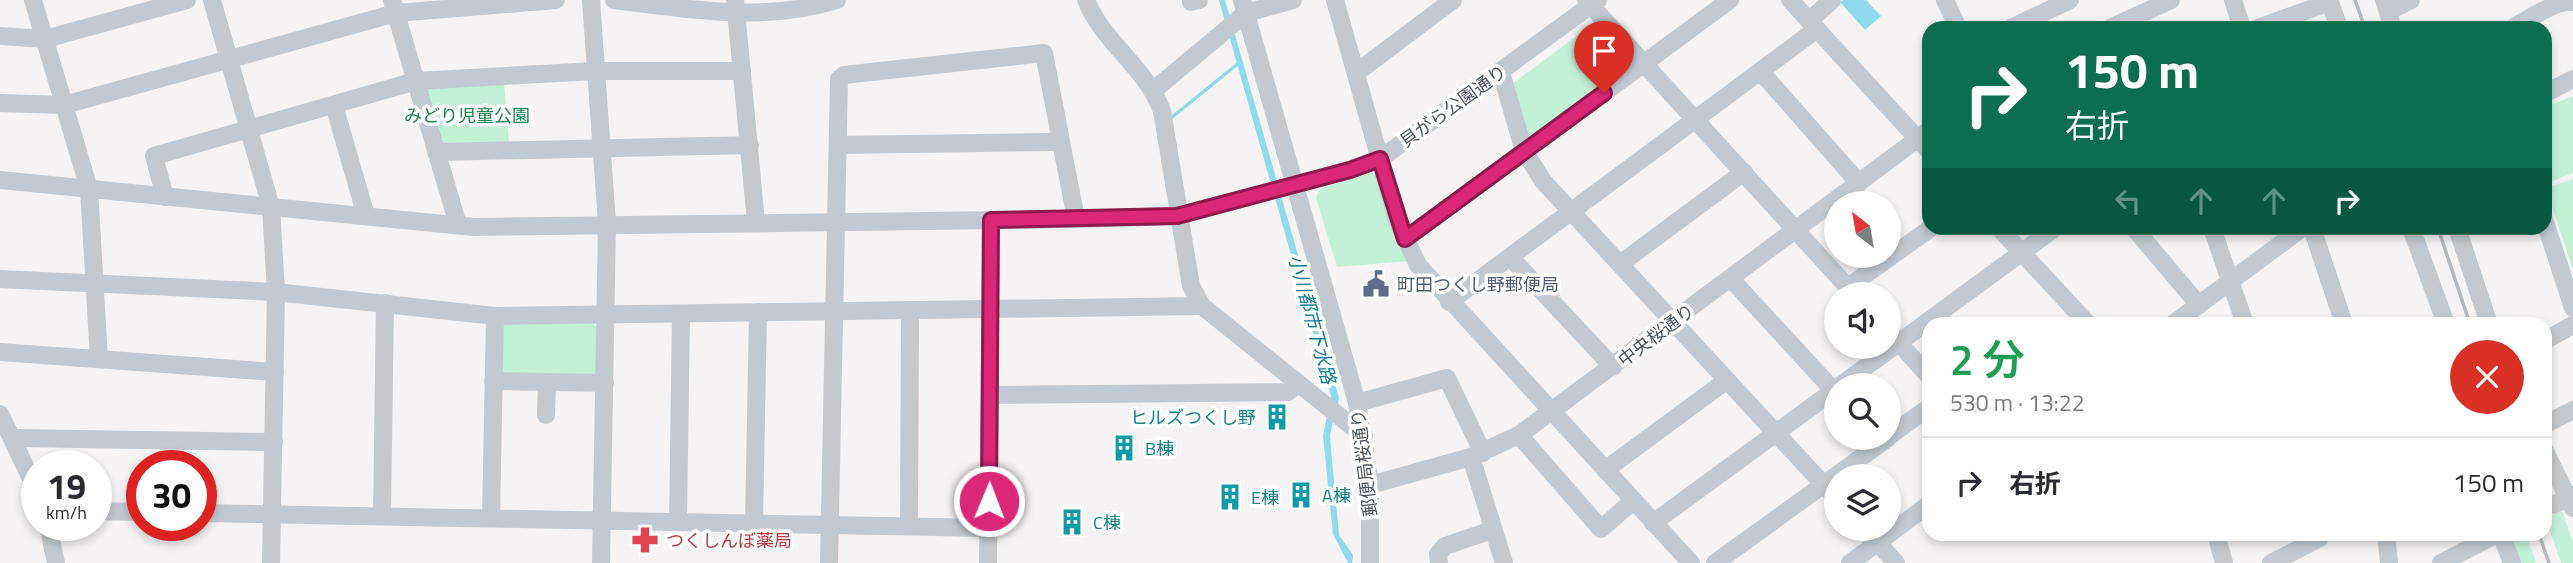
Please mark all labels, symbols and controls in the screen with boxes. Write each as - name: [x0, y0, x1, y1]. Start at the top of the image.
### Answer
- pin: [1574, 21, 1634, 93]
- icon: arrive: [1585, 32, 1623, 70]
- text: 150 m: [2065, 32, 2199, 107]
- icon: right: [1950, 49, 2041, 140]
- street label: 貝がら公園通り: [1394, 58, 1512, 154]
- text: 右折: [2065, 101, 2129, 149]
- park label: みどり児童公園: [404, 102, 530, 129]
- icon: left: [2109, 182, 2147, 220]
- icon: ahead: [2182, 182, 2220, 220]
- icon: ahead: [2255, 182, 2293, 220]
- icon: right: [2328, 182, 2366, 220]
- north arrow: [1824, 191, 1900, 268]
- map controls: [1824, 191, 1901, 541]
- water label: 小川都市下水路: [1282, 251, 1345, 389]
- public building icon: 町田つくし野郵便局: [1361, 269, 1391, 299]
- place label: 町田つくし野郵便局: [1397, 271, 1559, 298]
- button: sound: [1824, 282, 1901, 359]
- street label: 中央桜通り: [1612, 297, 1700, 373]
- text: 2 分: [1950, 327, 2025, 391]
- button: close: [2450, 340, 2524, 414]
- button: search: [1824, 373, 1901, 450]
- text: 530 m · 13:22: [1950, 385, 2085, 420]
- building icon: ヒルズつくし野: [1262, 402, 1292, 432]
- place label: ヒルズつくし野: [1130, 404, 1256, 431]
- street label: 郵便局桜通り: [1344, 408, 1384, 518]
- building icon: B棟: [1109, 433, 1139, 463]
- place label: B棟: [1145, 435, 1174, 462]
- speed limit sign: 30: [126, 450, 217, 541]
- text: 19: [47, 459, 86, 513]
- text: 150 m: [2453, 463, 2524, 502]
- position arrow: [952, 464, 1026, 538]
- button: layers: [1824, 464, 1901, 541]
- icon: right: [1950, 464, 1988, 502]
- text: 右折: [2009, 464, 2061, 503]
- building icon: A棟: [1286, 480, 1316, 510]
- building icon: E棟: [1215, 482, 1245, 512]
- place label: A棟: [1322, 482, 1351, 509]
- place label: E棟: [1251, 484, 1279, 511]
- text: km/h: [46, 499, 87, 526]
- building icon: C棟: [1057, 507, 1087, 537]
- place label: C棟: [1093, 509, 1121, 536]
- pharmacy icon: つくしんぼ薬局: [630, 525, 660, 555]
- place label: つくしんぼ薬局: [666, 527, 792, 554]

